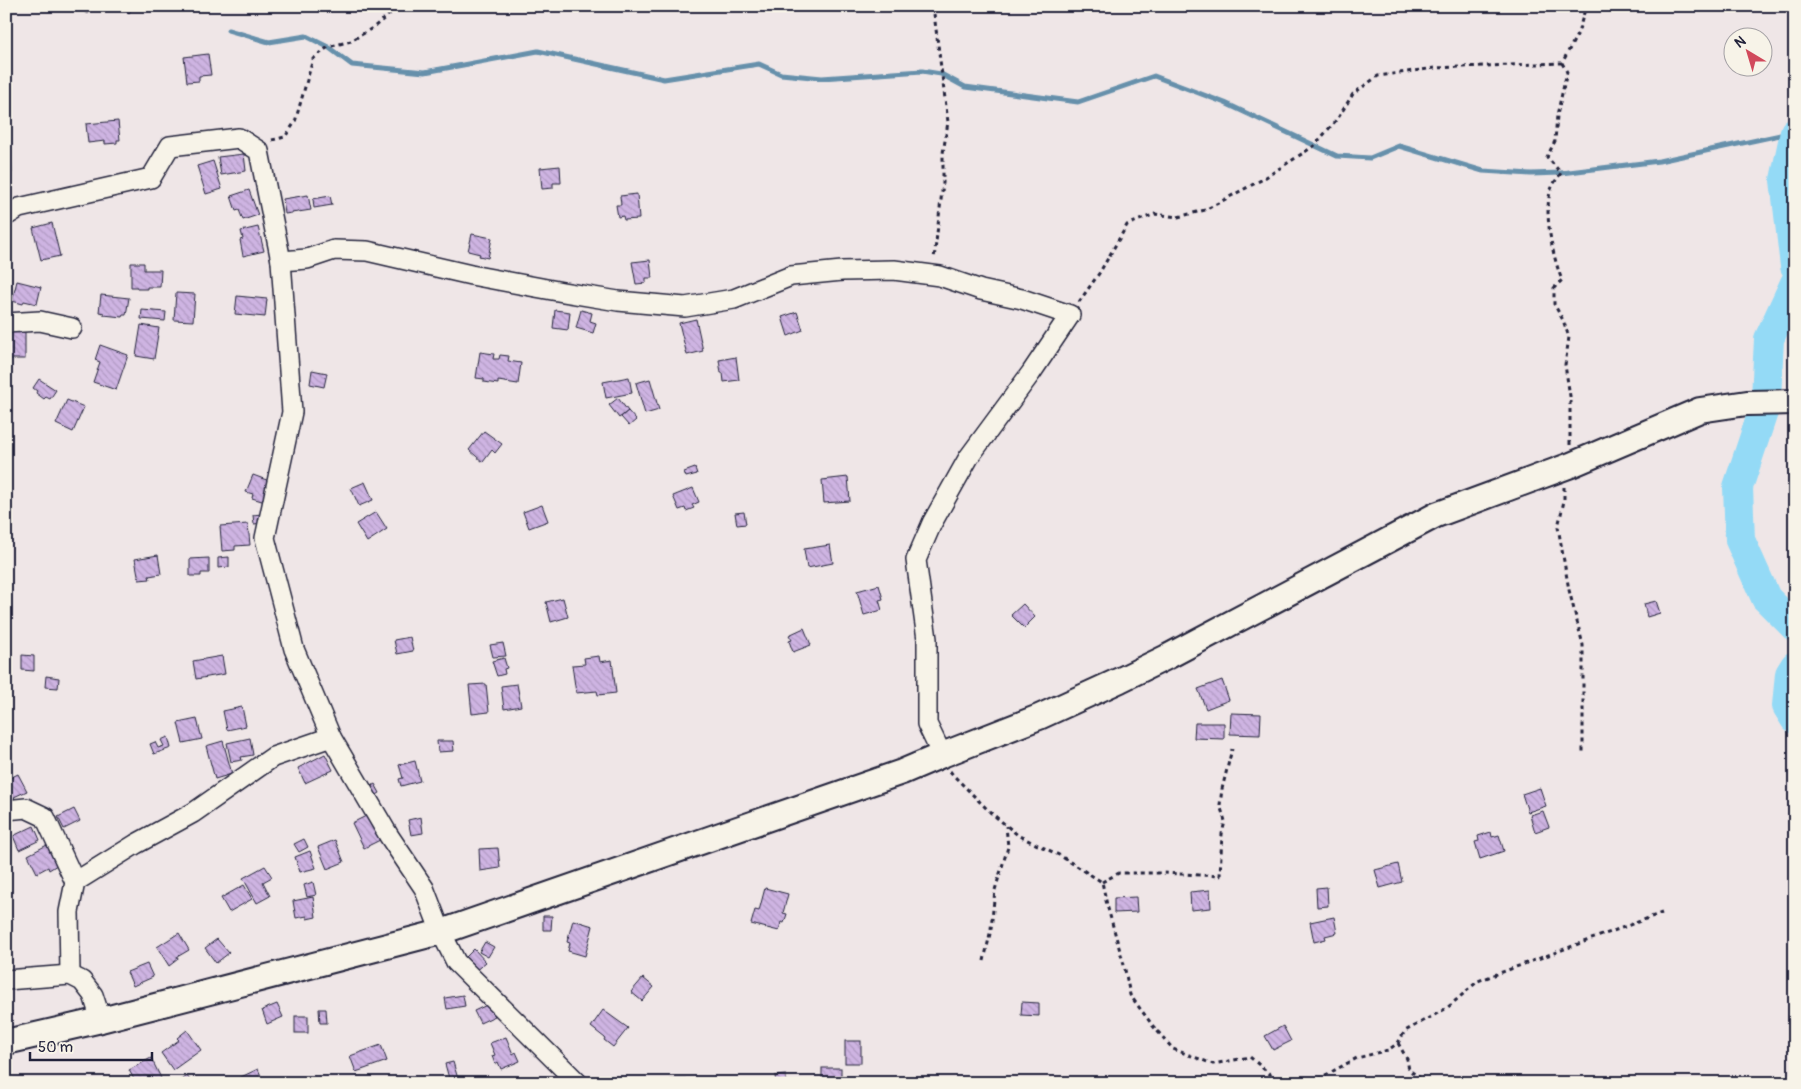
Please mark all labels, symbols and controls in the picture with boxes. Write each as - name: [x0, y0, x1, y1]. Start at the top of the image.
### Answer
- north arrow: [1724, 28, 1774, 78]
- text: N: [1731, 33, 1749, 52]
- scale bar: [30, 1029, 152, 1061]
- text: 50 m: [38, 1038, 73, 1057]

